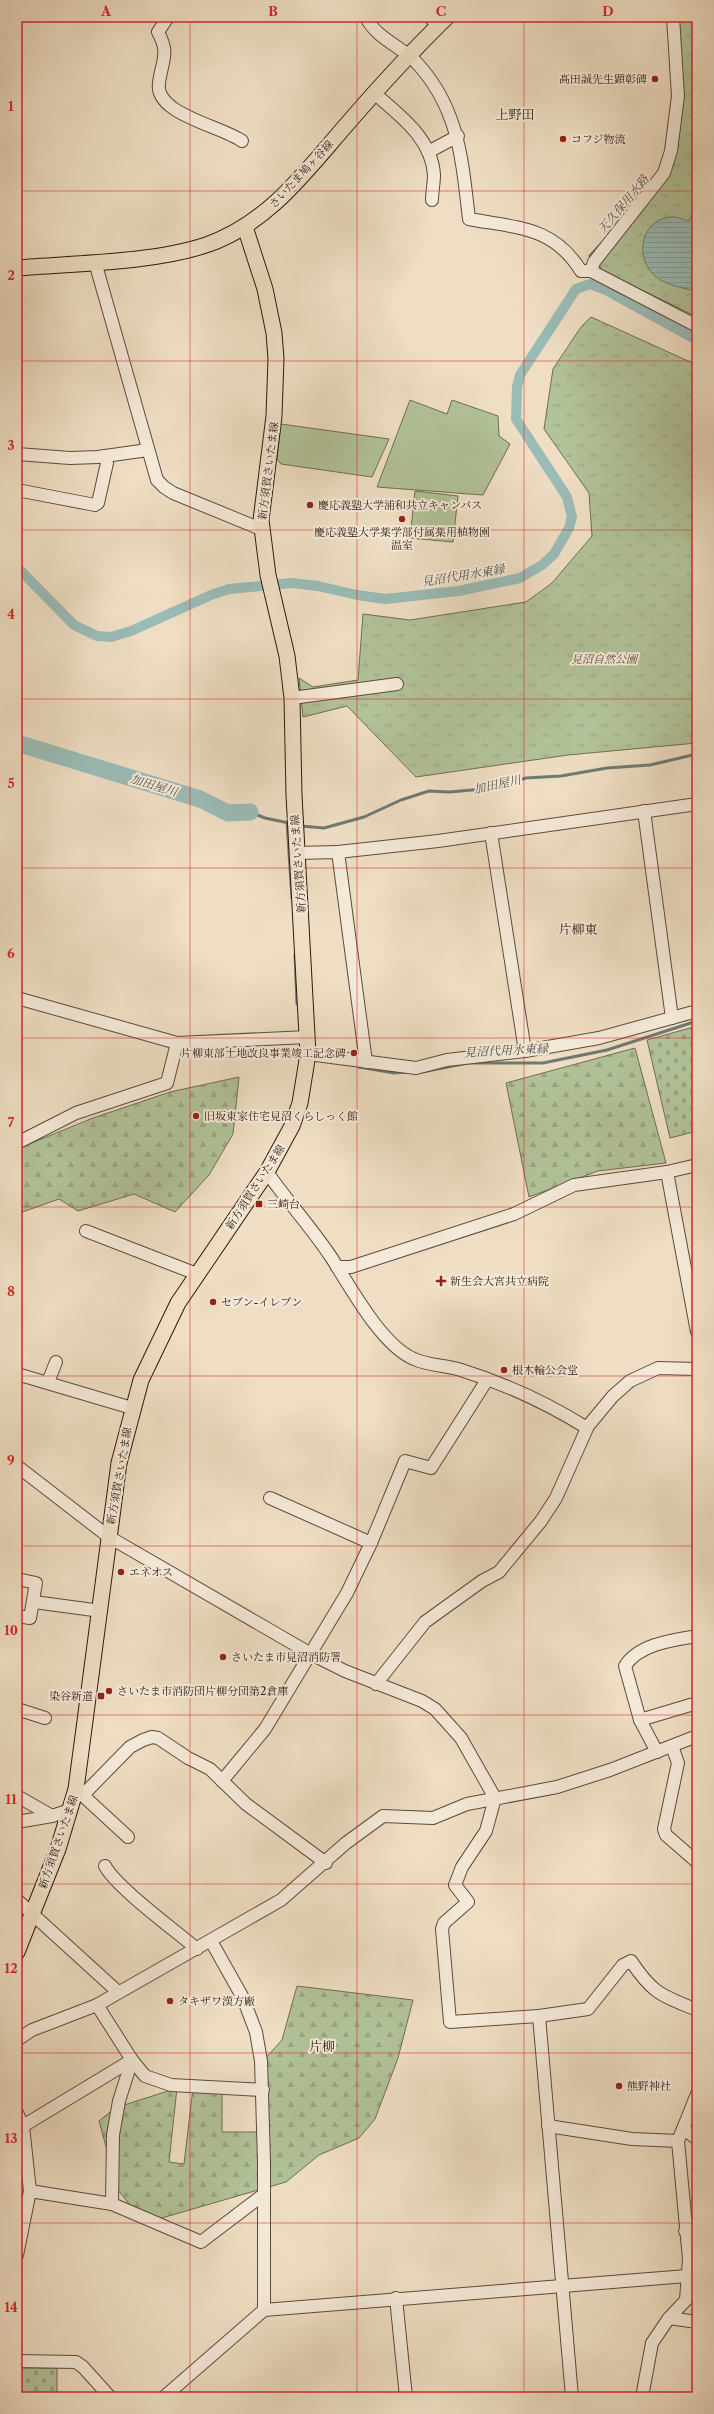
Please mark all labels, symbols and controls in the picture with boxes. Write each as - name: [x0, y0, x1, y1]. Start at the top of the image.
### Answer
- text: A: [100, 3, 112, 19]
- text: B: [268, 3, 278, 19]
- text: C: [436, 3, 446, 19]
- text: D: [602, 3, 614, 19]
- place label: 髙田誠先生顕彰碑: [559, 72, 647, 86]
- marker: 髙田誠先生顕彰碑: [650, 74, 660, 84]
- text: 1: [8, 98, 14, 114]
- district label: 上野田: [495, 106, 535, 122]
- place label: コフジ物流: [571, 132, 626, 146]
- marker: コフジ物流: [558, 134, 568, 144]
- street label: さいたま鳩ヶ谷線: [266, 137, 336, 211]
- water label: 天久保用水路: [594, 171, 653, 236]
- text: 2: [7, 267, 15, 283]
- street label: 新方須賀さいたま線: [255, 421, 281, 521]
- text: 3: [7, 437, 15, 453]
- place label: 慶応義塾大学浦和共立キャンパス: [318, 498, 482, 512]
- marker: 慶応義塾大学浦和共立キャンパス: [305, 500, 315, 510]
- marker: 慶応義塾大学薬学部付属薬用植物園 温室: [397, 514, 407, 524]
- place label: 慶応義塾大学薬学部付属薬用植物園 温室: [314, 525, 490, 552]
- water label: 見沼代用水東縁: [420, 561, 508, 589]
- text: 4: [7, 606, 15, 622]
- park label: 見沼自然公園: [571, 652, 639, 666]
- water label: 加田屋川: [129, 771, 181, 800]
- water label: 加田屋川: [472, 771, 524, 796]
- text: 5: [7, 775, 15, 791]
- street label: 新方須賀さいたま線: [288, 814, 308, 914]
- district label: 片柳東: [558, 921, 598, 937]
- text: 6: [7, 945, 15, 961]
- water label: 見沼代用水東縁: [464, 1040, 550, 1060]
- place label: 片柳東部土地改良事業竣工記念碑: [181, 1046, 346, 1060]
- marker: 片柳東部土地改良事業竣工記念碑: [349, 1048, 359, 1058]
- place label: 旧坂東家住宅見沼くらしっく館: [204, 1109, 358, 1123]
- marker: 旧坂東家住宅見沼くらしっく館: [191, 1111, 201, 1121]
- text: 7: [8, 1114, 15, 1130]
- street label: 新方須賀さいたま線: [222, 1142, 288, 1232]
- place label: 三崎台: [267, 1197, 300, 1211]
- marker: 三崎台: [254, 1199, 264, 1209]
- place label: 新生会大宮共立病院: [450, 1274, 549, 1288]
- marker: 新生会大宮共立病院: [435, 1275, 447, 1287]
- text: 8: [7, 1283, 15, 1299]
- place label: セブン-イレブン: [221, 1295, 302, 1309]
- marker: セブン-イレブン: [208, 1297, 218, 1307]
- place label: 根木輪公会堂: [512, 1363, 578, 1377]
- marker: 根木輪公会堂: [499, 1365, 509, 1375]
- street label: 新方須賀さいたま線: [104, 1426, 134, 1526]
- text: 9: [7, 1452, 15, 1468]
- place label: エネオス: [129, 1565, 173, 1579]
- marker: エネオス: [116, 1567, 126, 1577]
- text: 10: [4, 1622, 18, 1638]
- place label: さいたま市見沼消防署: [231, 1650, 341, 1664]
- marker: さいたま市見沼消防署: [218, 1652, 228, 1662]
- place label: さいたま市消防団片柳分団第2倉庫: [117, 1684, 288, 1698]
- marker: さいたま市消防団片柳分団第2倉庫: [104, 1686, 114, 1696]
- place label: 染谷新道: [49, 1689, 93, 1703]
- marker: 染谷新道: [96, 1691, 106, 1701]
- text: 11: [5, 1791, 17, 1807]
- street label: 新方須賀さいたま線: [35, 1793, 81, 1891]
- text: 12: [4, 1960, 18, 1976]
- place label: タキザワ漢方廠: [178, 1994, 255, 2008]
- marker: タキザワ漢方廠: [165, 1996, 175, 2006]
- district label: 片柳: [309, 2038, 335, 2054]
- place label: 熊野神社: [627, 2079, 671, 2093]
- marker: 熊野神社: [614, 2081, 624, 2091]
- text: 13: [4, 2130, 18, 2146]
- text: 14: [4, 2299, 18, 2315]

